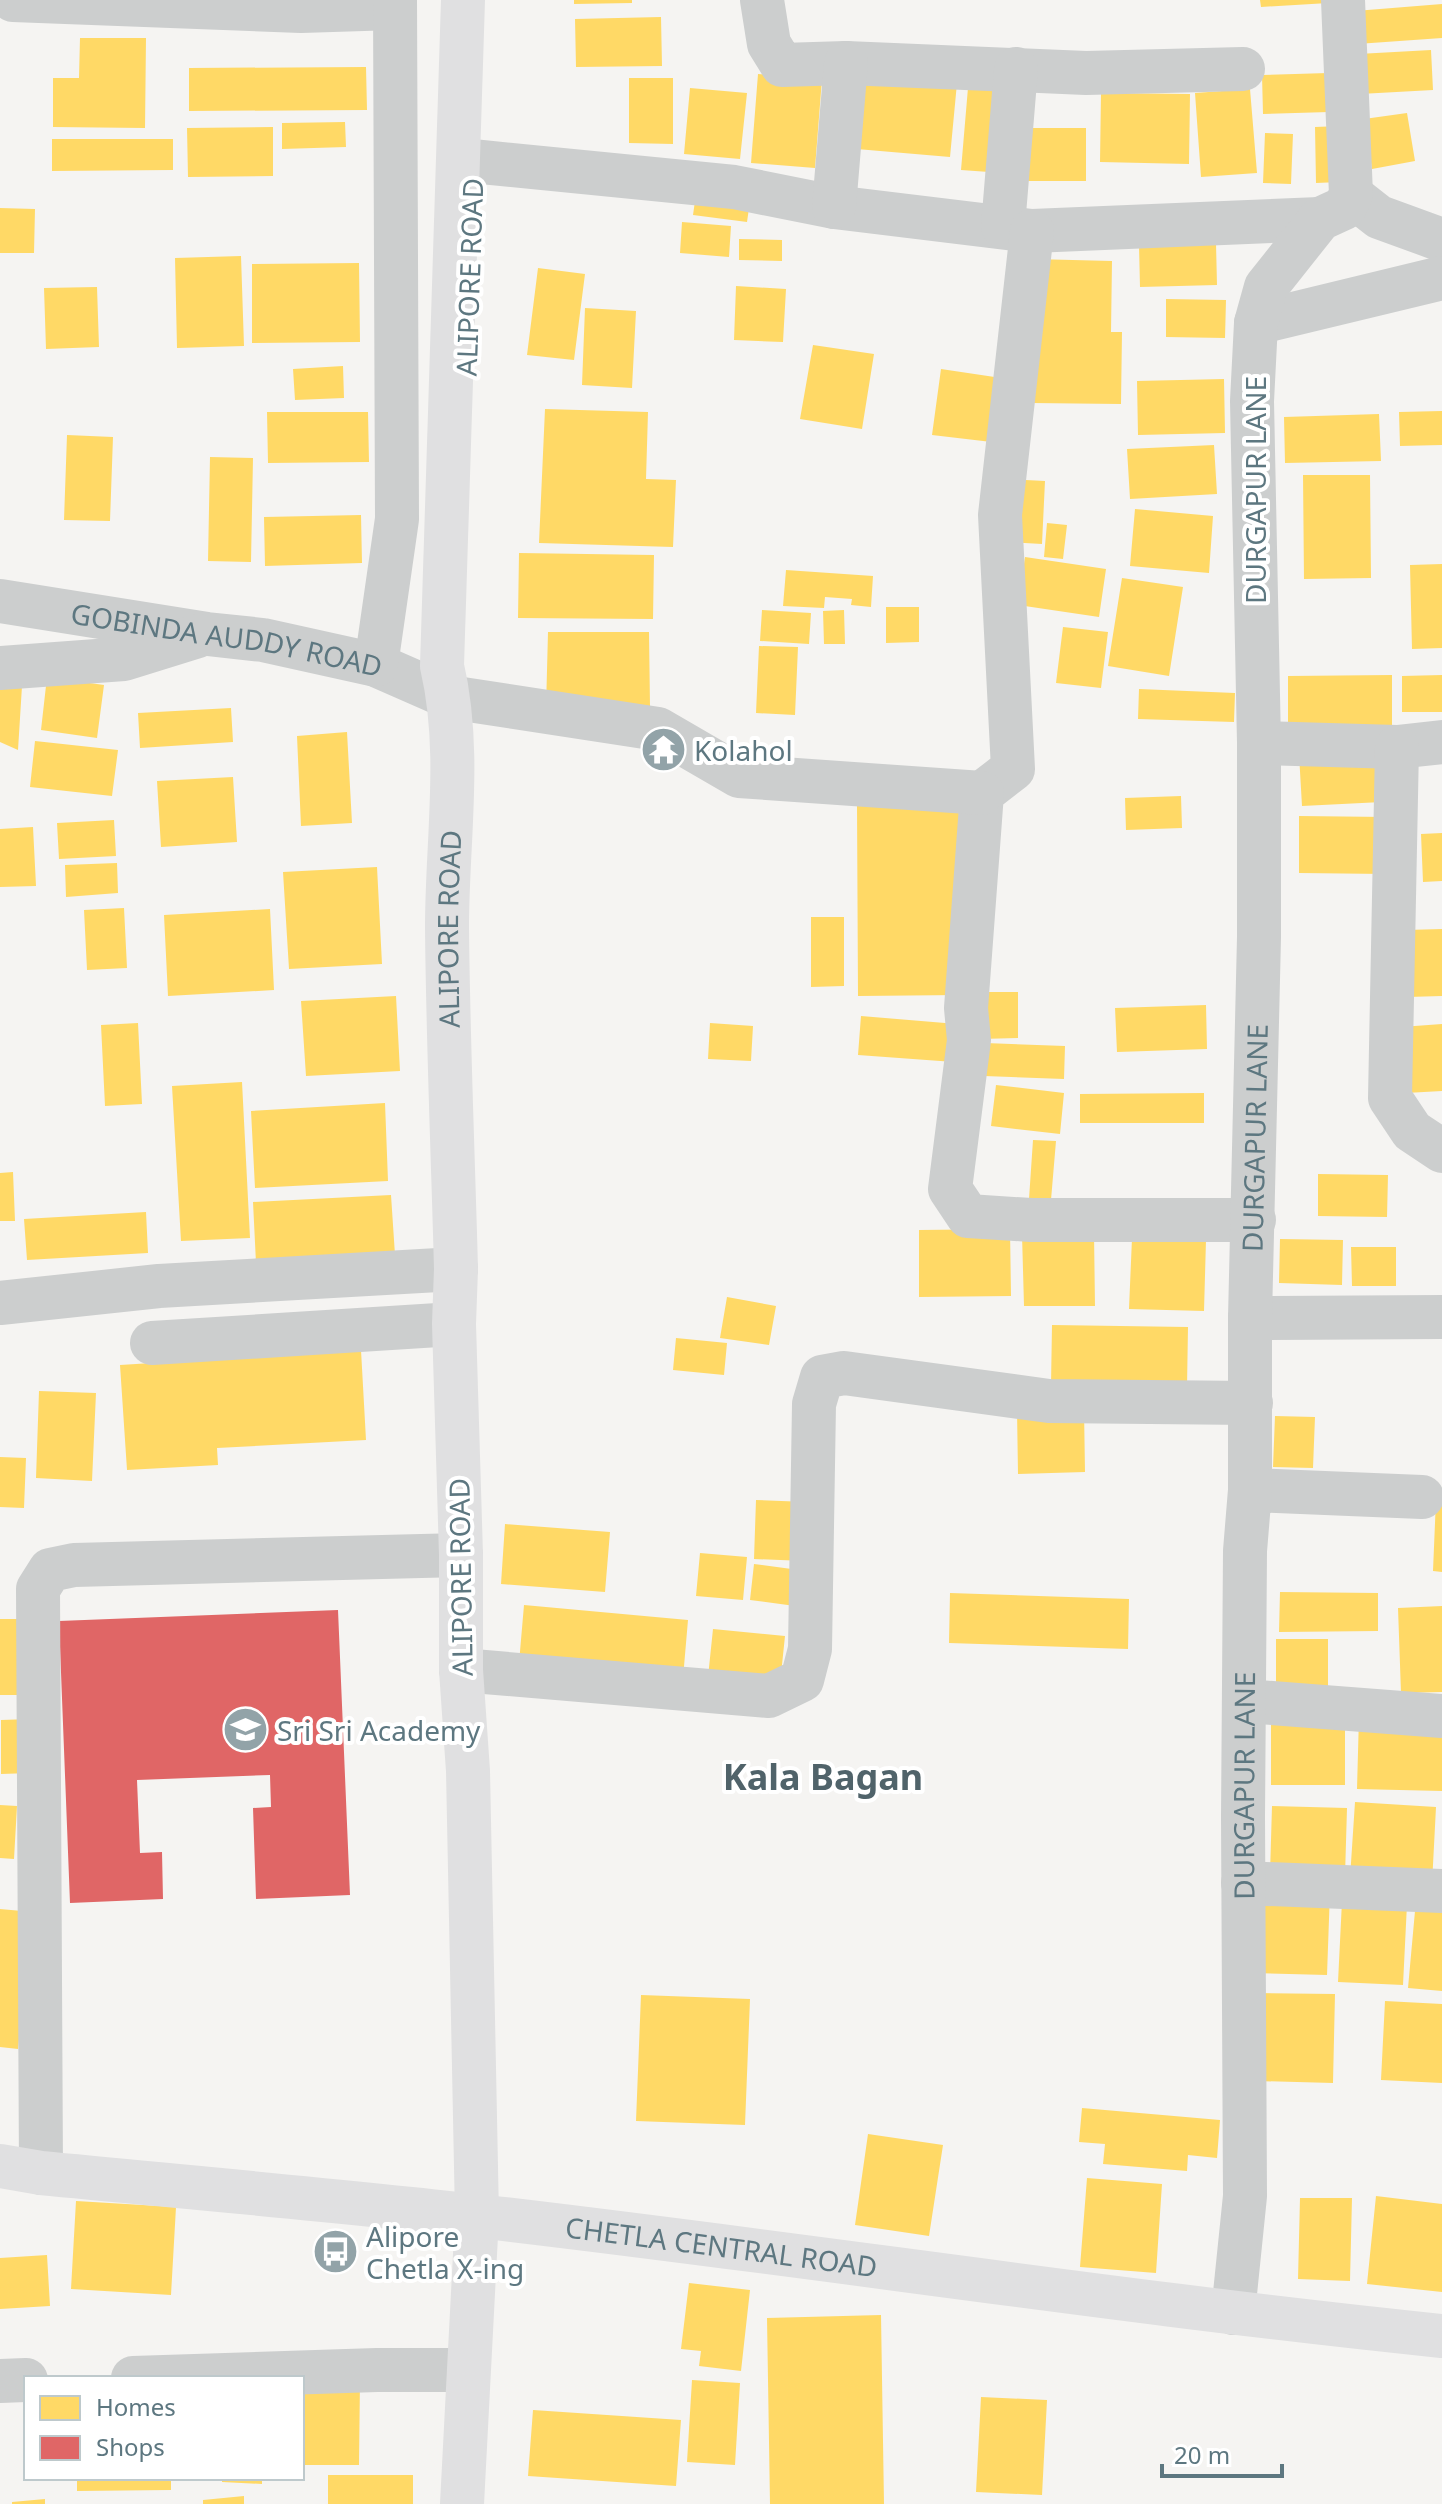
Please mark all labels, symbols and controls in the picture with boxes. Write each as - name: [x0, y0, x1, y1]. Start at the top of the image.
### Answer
- street label: ALIPORE ROAD: [447, 177, 491, 377]
- street label: DURGAPUR LANE: [1236, 376, 1274, 604]
- street label: GOBINDA AUDDY ROAD: [68, 594, 386, 685]
- temple icon: Kolahol: [639, 726, 687, 774]
- place label: Kolahol: [694, 731, 793, 769]
- street label: ALIPORE ROAD: [428, 829, 470, 1029]
- street label: DURGAPUR LANE: [1233, 1023, 1276, 1252]
- street label: ALIPORE ROAD: [439, 1478, 481, 1676]
- street label: DURGAPUR LANE: [1224, 1671, 1263, 1900]
- school or university icon: Sri Sri Academy: [222, 1706, 270, 1754]
- place label: Sri Sri Academy: [277, 1711, 481, 1749]
- district label: Kala Bagan: [723, 1752, 923, 1801]
- street label: CHETLA CENTRAL ROAD: [563, 2208, 880, 2285]
- place label: Alipore Chetla X-ing: [366, 2217, 524, 2287]
- bus stop icon: Alipore Chetla X-ing: [311, 2228, 359, 2276]
- legend: [24, 2376, 304, 2480]
- text: Homes: [96, 2390, 176, 2423]
- scale bar: [1162, 2428, 1282, 2478]
- text: Shops: [96, 2430, 165, 2463]
- text: 20 m: [1174, 2438, 1230, 2471]

